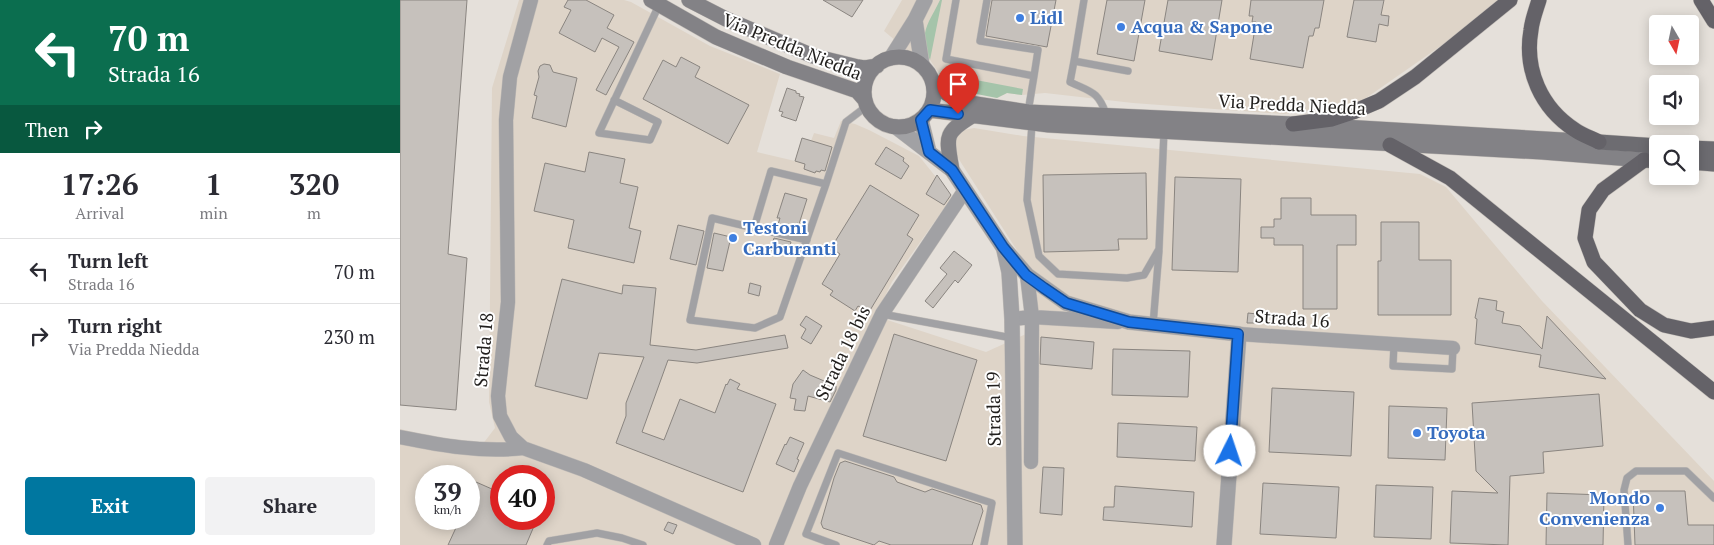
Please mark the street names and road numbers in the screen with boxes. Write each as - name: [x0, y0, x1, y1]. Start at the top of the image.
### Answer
- street label: Via Predda Niedda: [719, 7, 865, 85]
- street label: Via Predda Niedda: [1218, 88, 1367, 120]
- street label: Strada 18 bis: [809, 301, 875, 404]
- street label: Strada 16: [1254, 303, 1331, 333]
- street label: Strada 18: [468, 312, 498, 388]
- street label: Strada 19: [980, 371, 1006, 447]

